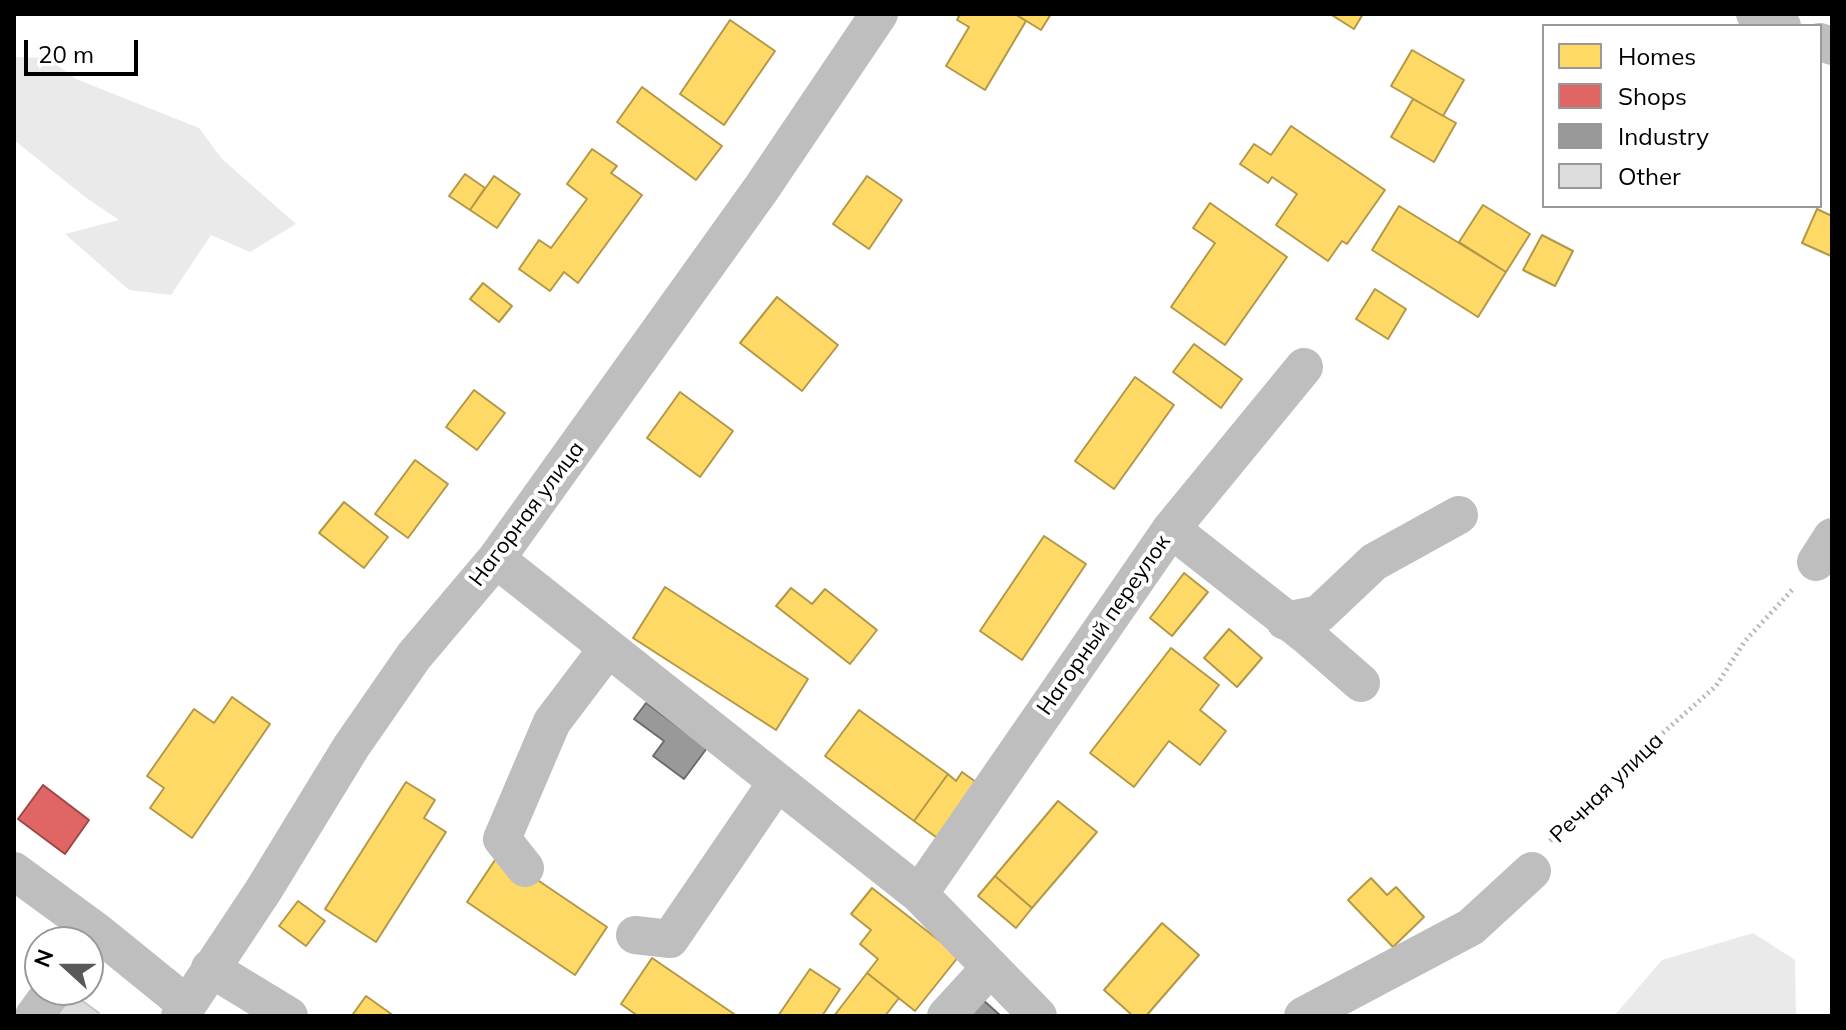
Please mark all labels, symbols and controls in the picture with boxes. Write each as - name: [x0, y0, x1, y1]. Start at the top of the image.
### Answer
- scale bar: [28, 24, 142, 74]
- legend: [1542, 24, 1822, 208]
- text: 20 m: [38, 39, 94, 69]
- text: Homes: [1618, 41, 1696, 71]
- text: Shops: [1618, 81, 1687, 111]
- text: Industry: [1618, 121, 1709, 151]
- text: Other: [1618, 161, 1681, 191]
- street label: Нагорная улица: [464, 436, 590, 592]
- street label: Нагорный переулок: [1032, 530, 1176, 720]
- street label: Речная улица: [1545, 727, 1669, 849]
- north arrow: [24, 926, 104, 1006]
- text: N: [27, 945, 60, 971]

